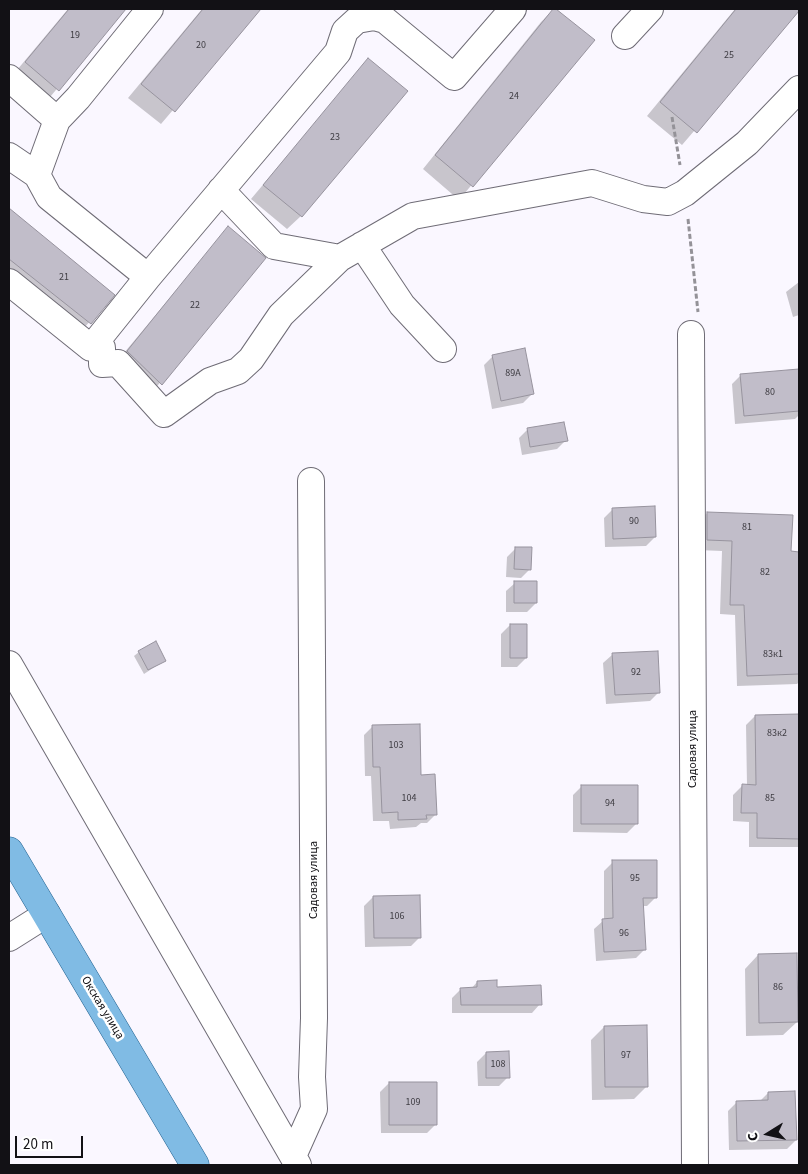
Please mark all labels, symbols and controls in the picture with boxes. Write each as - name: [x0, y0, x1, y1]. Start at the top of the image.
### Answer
- house number: 19: [70, 30, 80, 42]
- house number: 20: [196, 40, 206, 52]
- house number: 25: [724, 50, 734, 62]
- house number: 24: [509, 91, 519, 103]
- house number: 23: [330, 132, 340, 144]
- house number: 21: [59, 272, 69, 284]
- house number: 22: [190, 300, 200, 312]
- house number: 89А: [505, 368, 521, 380]
- house number: 80: [765, 387, 775, 399]
- house number: 90: [629, 516, 639, 528]
- house number: 81: [742, 522, 752, 534]
- house number: 82: [760, 567, 770, 579]
- house number: 83к1: [763, 649, 783, 661]
- house number: 92: [631, 667, 641, 679]
- street label: Садовая улица: [686, 710, 700, 788]
- house number: 83к2: [767, 728, 787, 740]
- house number: 103: [389, 740, 403, 752]
- house number: 104: [402, 793, 416, 805]
- house number: 85: [765, 793, 775, 805]
- house number: 94: [605, 798, 615, 810]
- street label: Садовая улица: [307, 841, 321, 919]
- house number: 95: [630, 873, 640, 885]
- house number: 106: [390, 911, 404, 923]
- house number: 96: [619, 928, 629, 940]
- street label: Окская улица: [78, 974, 126, 1042]
- house number: 86: [773, 982, 783, 994]
- house number: 97: [621, 1050, 631, 1062]
- house number: 108: [491, 1059, 505, 1071]
- house number: 109: [406, 1097, 420, 1109]
- north arrow: [743, 1109, 793, 1159]
- scale bar: [18, 1126, 85, 1158]
- text: С: [743, 1131, 764, 1142]
- text: 20 m: [23, 1134, 53, 1155]

